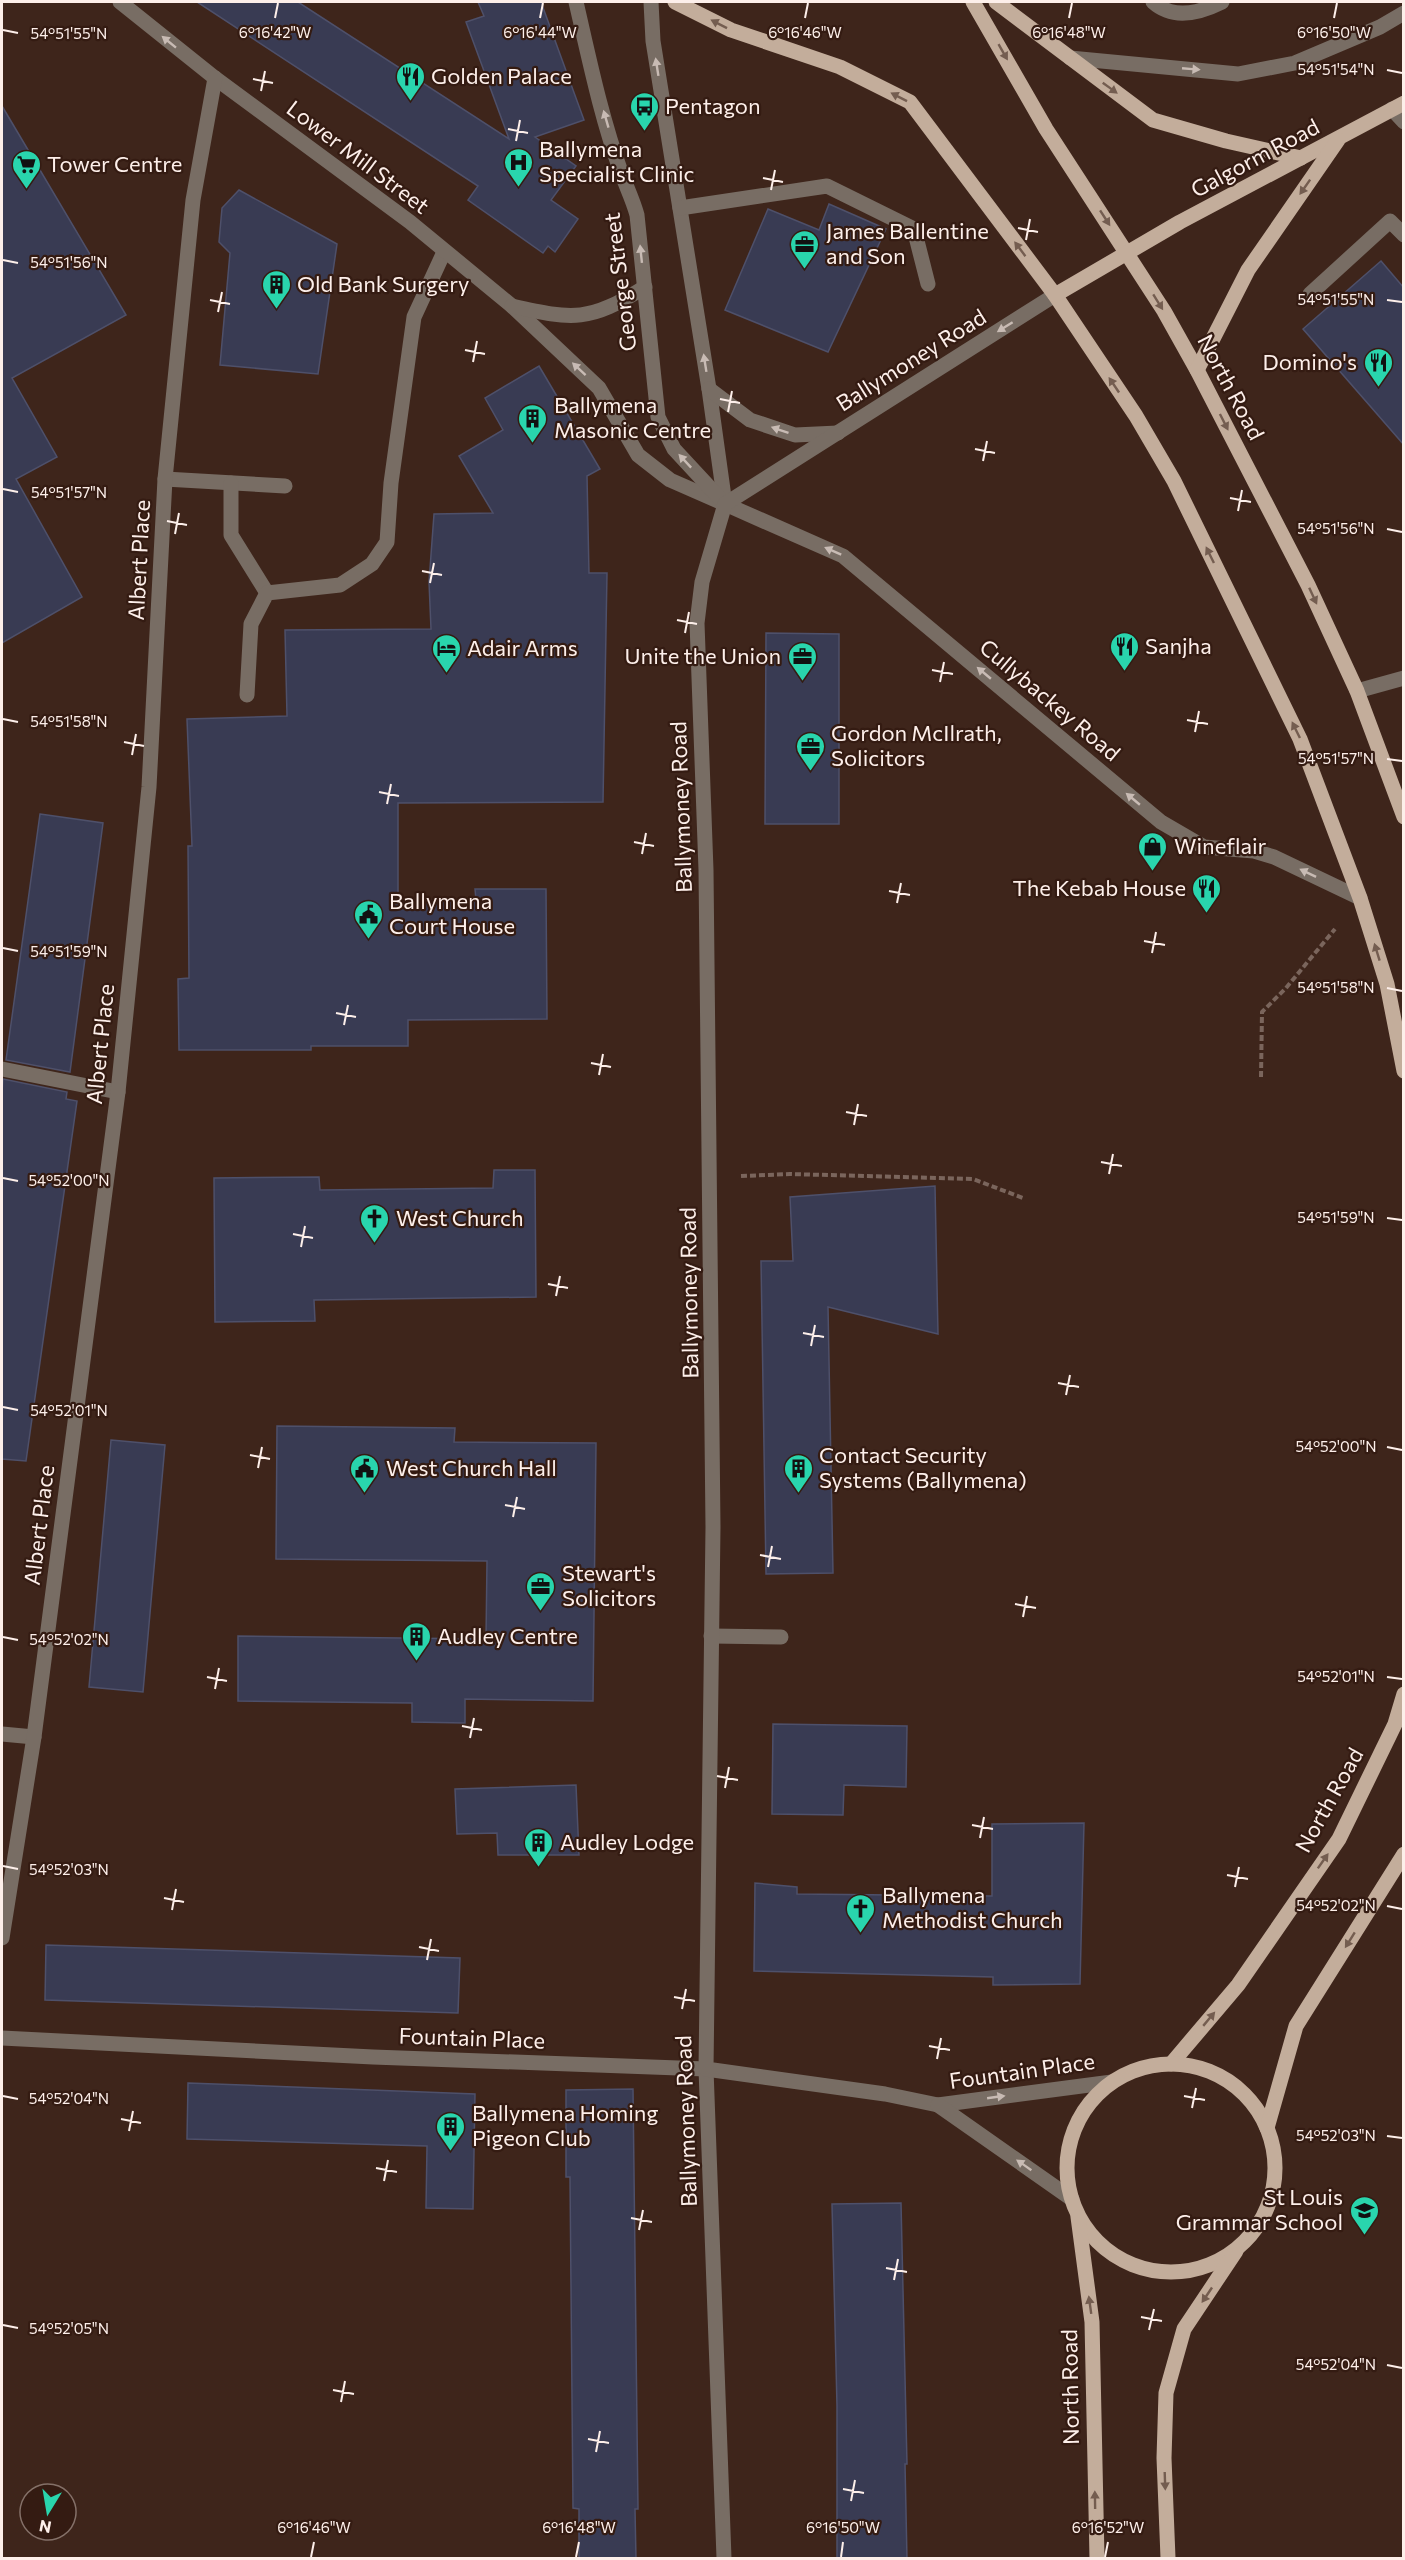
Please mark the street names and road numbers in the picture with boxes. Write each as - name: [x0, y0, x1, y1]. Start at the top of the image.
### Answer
- street label: Lower Mill Street: [282, 94, 435, 219]
- street label: Galgorm Road: [1186, 112, 1324, 203]
- street label: George Street: [598, 211, 641, 353]
- street label: Ballymoney Road: [831, 303, 991, 416]
- street label: North Road: [1192, 329, 1271, 444]
- street label: Albert Place: [122, 499, 155, 621]
- street label: Cullybackey Road: [975, 633, 1126, 766]
- street label: Ballymoney Road: [664, 721, 697, 893]
- street label: Albert Place: [80, 982, 119, 1105]
- street label: Ballymoney Road: [674, 1207, 703, 1379]
- street label: Albert Place: [18, 1463, 59, 1587]
- street label: North Road: [1289, 1743, 1368, 1857]
- street label: Fountain Place: [398, 2021, 546, 2054]
- street label: Ballymoney Road: [669, 2035, 702, 2207]
- street label: Fountain Place: [947, 2047, 1096, 2094]
- street label: North Road: [1055, 2329, 1084, 2445]

